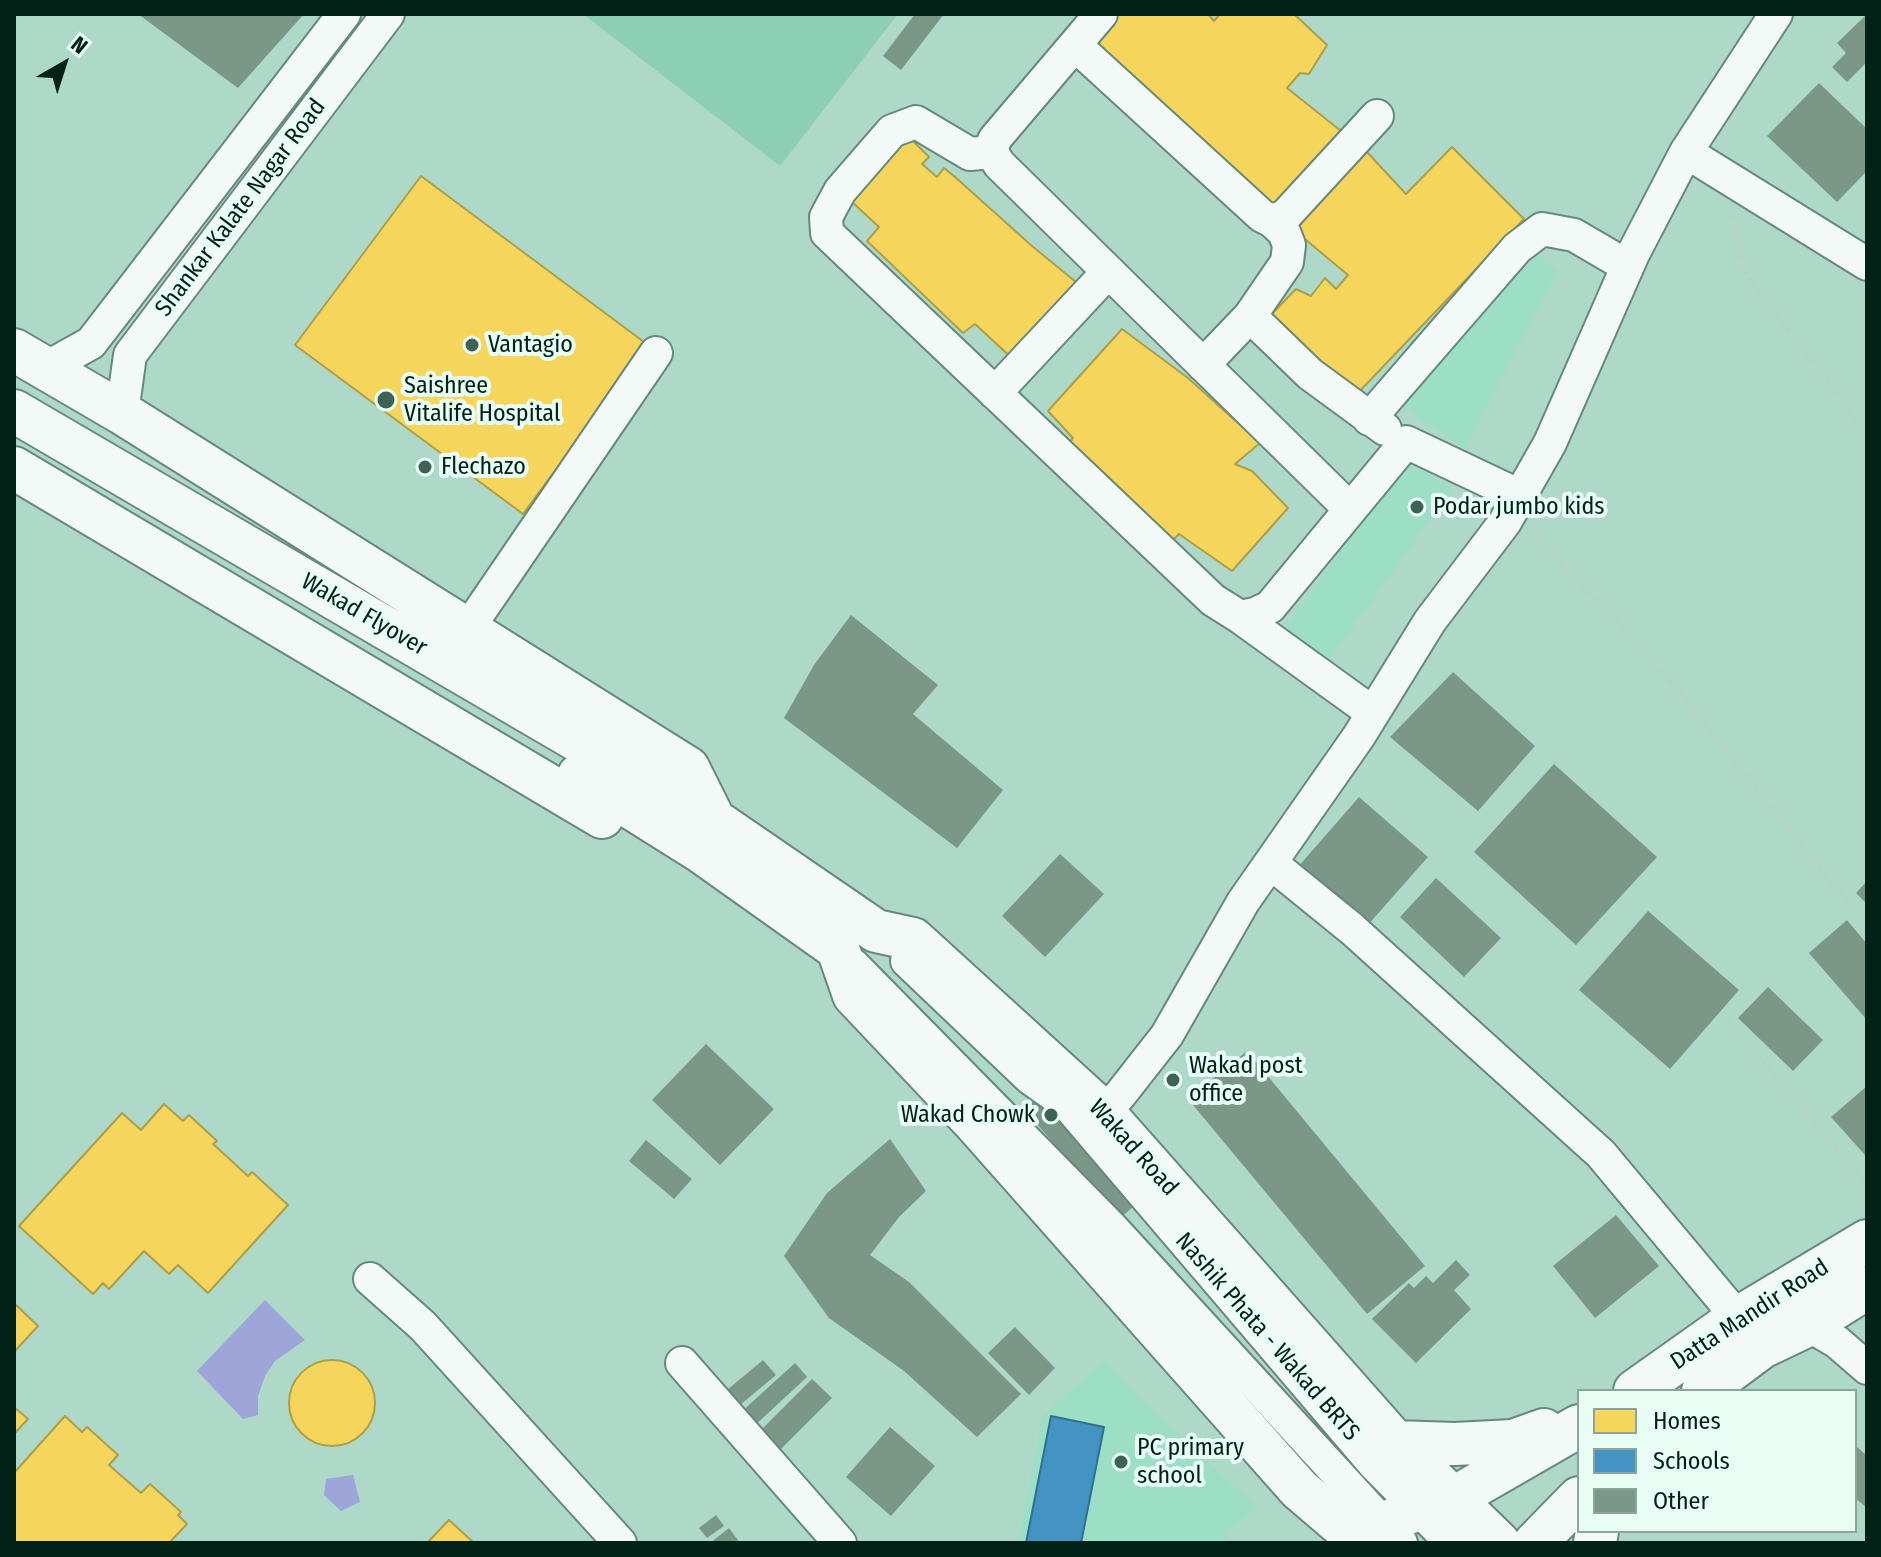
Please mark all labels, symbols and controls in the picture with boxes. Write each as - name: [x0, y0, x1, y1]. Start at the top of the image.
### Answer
- north arrow: [24, 24, 104, 104]
- text: N: [66, 30, 93, 60]
- street label: Shankar Kalate Nagar Road: [150, 94, 332, 322]
- place label: Vantagio: [488, 331, 573, 359]
- marker: Vantagio: [463, 336, 481, 354]
- place label: Saishree Vitalife Hospital: [404, 372, 560, 428]
- marker: Saishree Vitalife Hospital: [375, 389, 397, 411]
- place label: Flechazo: [441, 453, 526, 481]
- marker: Flechazo: [416, 458, 434, 476]
- place label: Podar jumbo kids: [1433, 493, 1605, 521]
- marker: Podar jumbo kids: [1408, 498, 1426, 516]
- street label: Wakad Flyover: [296, 567, 432, 663]
- place label: Wakad post office: [1189, 1052, 1303, 1108]
- marker: Wakad post office: [1164, 1071, 1182, 1089]
- street label: Wakad Road: [1082, 1094, 1184, 1202]
- place label: Wakad Chowk: [901, 1101, 1035, 1129]
- marker: Wakad Chowk: [1042, 1106, 1060, 1124]
- street label: Nashik Phata - Wakad BRTS: [1169, 1227, 1365, 1447]
- street label: Datta Mandir Road: [1666, 1253, 1834, 1377]
- legend: [1577, 1389, 1857, 1533]
- text: Homes: [1653, 1407, 1721, 1435]
- place label: PC primary school: [1137, 1434, 1244, 1490]
- text: Schools: [1653, 1447, 1730, 1475]
- marker: PC primary school: [1112, 1453, 1130, 1471]
- text: Other: [1653, 1487, 1709, 1515]

